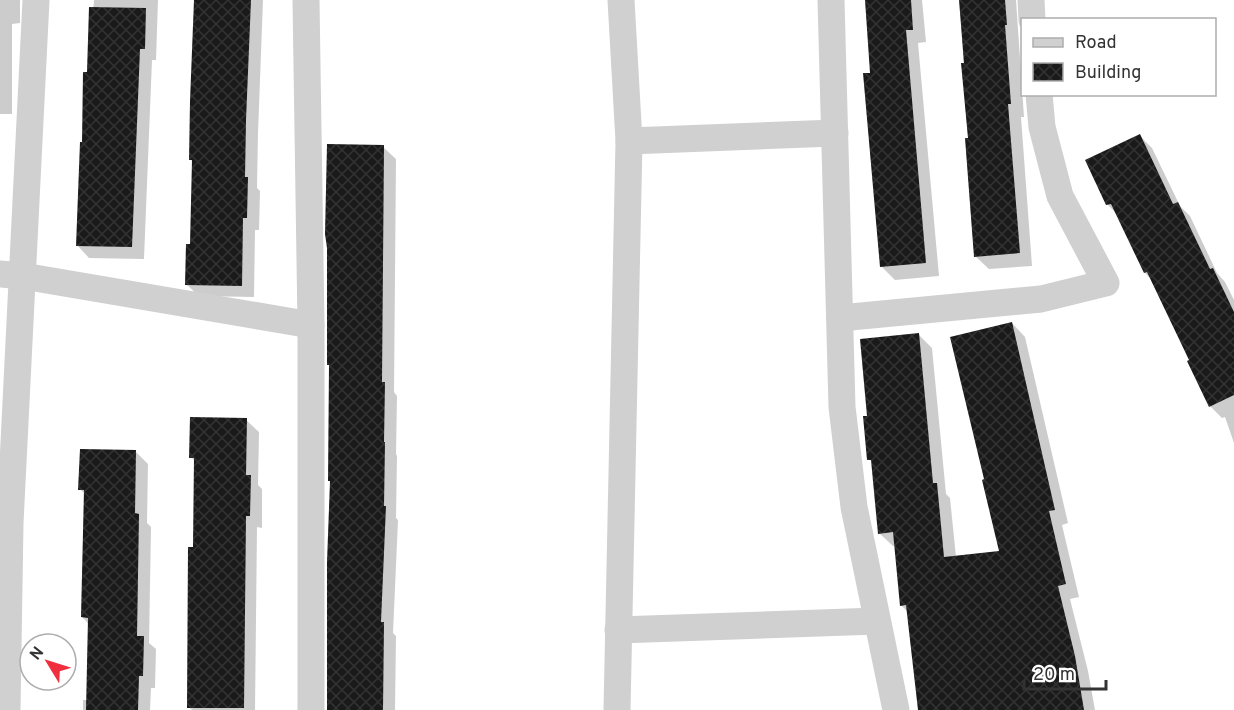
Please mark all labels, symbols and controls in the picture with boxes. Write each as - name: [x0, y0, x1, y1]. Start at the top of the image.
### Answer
- legend: [1021, 18, 1216, 96]
- text: Road: [1075, 32, 1117, 55]
- text: Building: [1075, 62, 1141, 85]
- north arrow: [18, 632, 78, 692]
- text: N: [26, 643, 49, 665]
- scale bar: [1024, 653, 1106, 691]
- text: 20 m: [1033, 664, 1075, 687]

